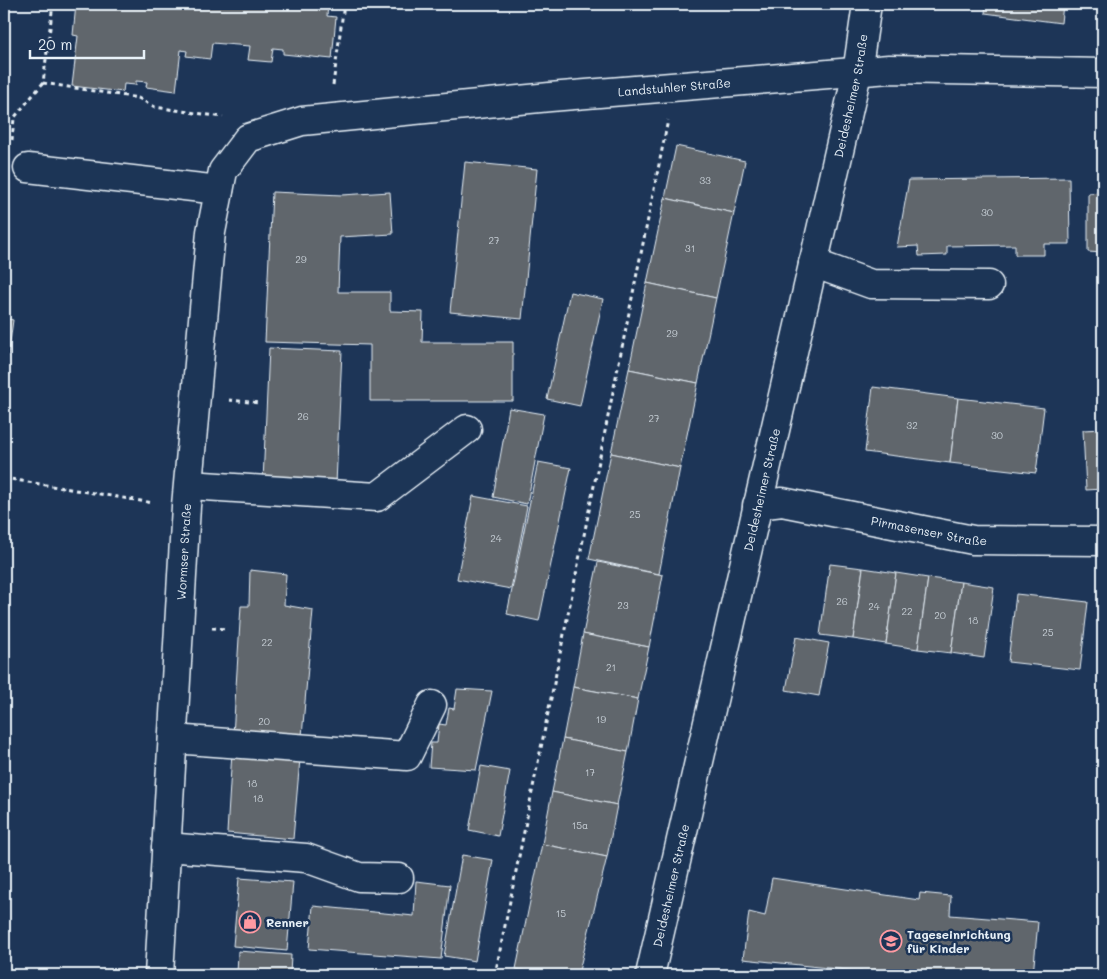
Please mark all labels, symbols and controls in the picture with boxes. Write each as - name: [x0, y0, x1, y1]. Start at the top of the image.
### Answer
- scale bar: [30, 28, 144, 60]
- street label: Deidesheimer Straße: [830, 33, 871, 159]
- text: 20 m: [38, 34, 72, 54]
- street label: Landstuhler Straße: [617, 74, 732, 99]
- house number: 33: [699, 173, 711, 187]
- house number: 30: [981, 205, 993, 219]
- house number: 27: [488, 233, 500, 247]
- house number: 31: [685, 241, 695, 255]
- house number: 29: [295, 252, 307, 266]
- house number: 29: [666, 326, 678, 340]
- house number: 26: [297, 409, 309, 423]
- house number: 27: [648, 411, 660, 425]
- house number: 32: [906, 418, 918, 432]
- street label: Deidesheimer Straße: [740, 427, 783, 553]
- house number: 30: [991, 428, 1003, 442]
- street label: Wormser Straße: [173, 503, 194, 601]
- house number: 25: [629, 507, 641, 521]
- street label: Pirmasenser Straße: [870, 512, 987, 548]
- house number: 24: [490, 531, 502, 545]
- house number: 26: [836, 594, 848, 608]
- house number: 23: [617, 598, 629, 612]
- house number: 24: [868, 599, 880, 613]
- house number: 22: [901, 604, 913, 618]
- house number: 20: [934, 608, 946, 622]
- house number: 18: [968, 613, 978, 627]
- house number: 25: [1042, 625, 1054, 639]
- house number: 22: [261, 635, 273, 649]
- house number: 21: [606, 660, 616, 674]
- house number: 19: [596, 712, 606, 726]
- house number: 20: [258, 714, 270, 728]
- house number: 17: [585, 765, 595, 779]
- house number: 18: [247, 776, 257, 790]
- house number: 18: [253, 791, 263, 805]
- house number: 15a: [572, 818, 588, 832]
- street label: Deidesheimer Straße: [649, 822, 692, 948]
- house number: 15: [556, 906, 566, 920]
- shop icon: Renner: [238, 910, 262, 934]
- place label: Renner: [266, 914, 309, 930]
- place label: Tageseinrichtung für Kinder: [907, 926, 1011, 956]
- school or university icon: Tageseinrichtung für Kinder: [879, 929, 903, 953]

